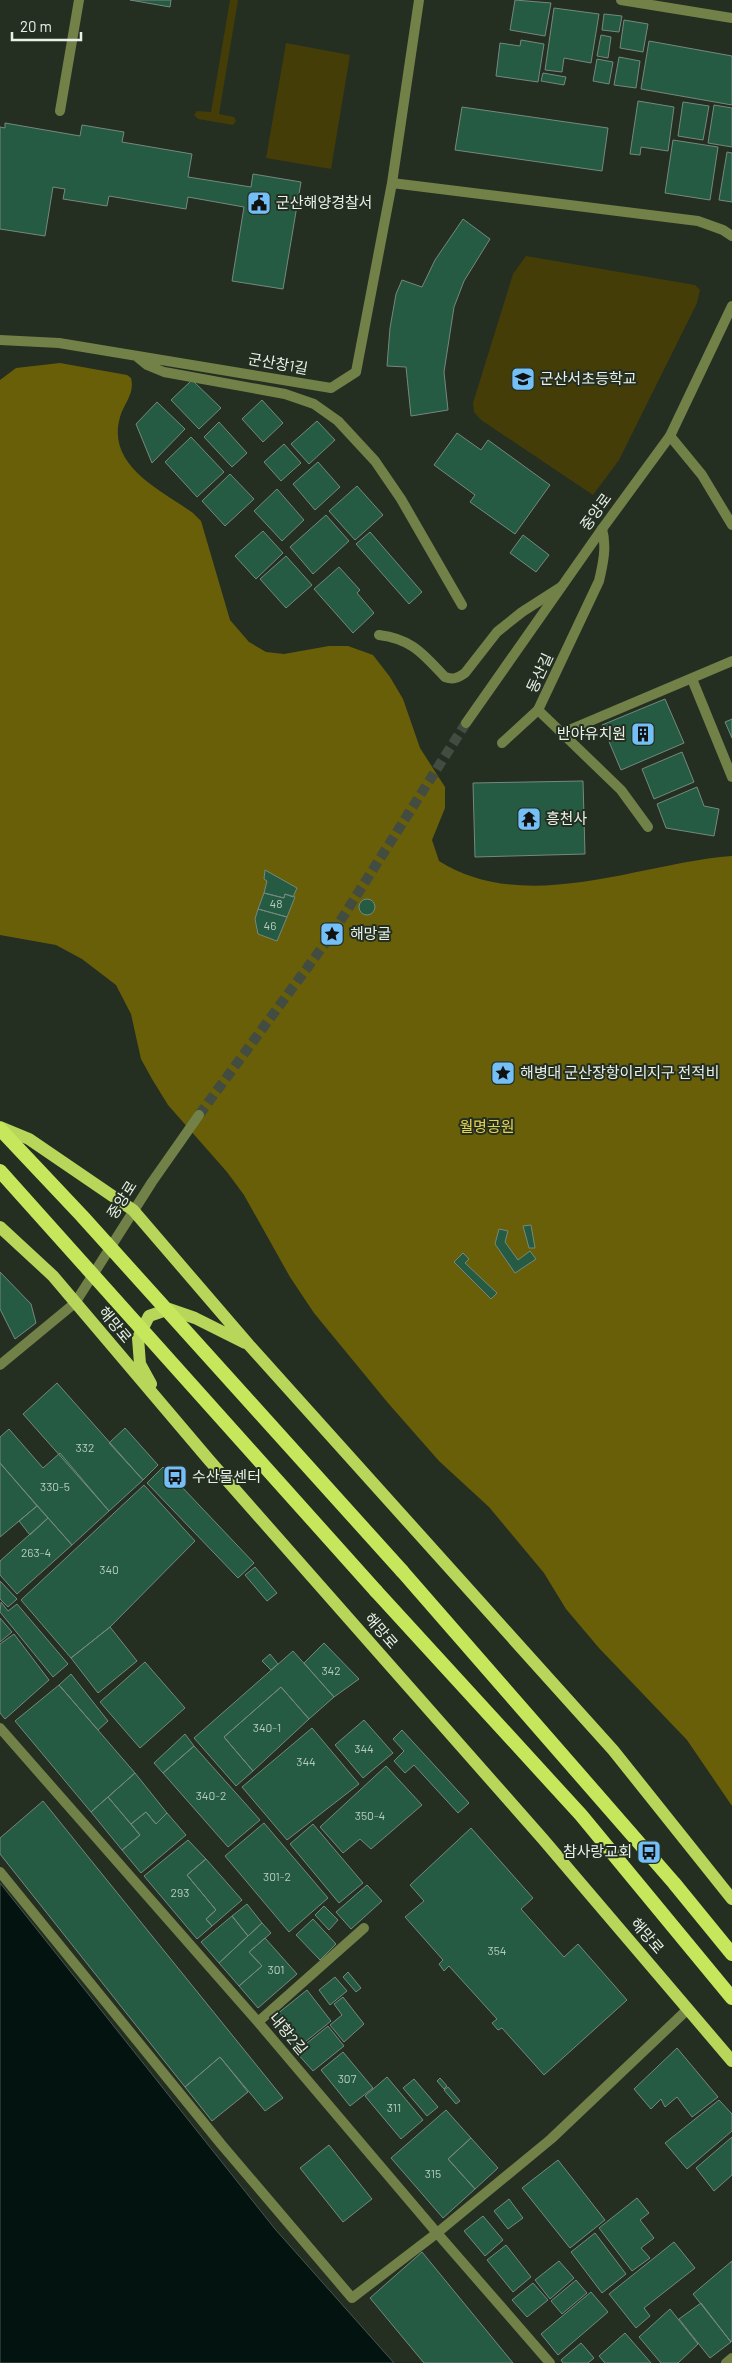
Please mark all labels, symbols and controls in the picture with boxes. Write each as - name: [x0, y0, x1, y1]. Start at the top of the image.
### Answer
- scale bar: [12, 10, 81, 42]
- text: 20 m: [20, 17, 52, 35]
- public building icon: 군산해양경찰서: [246, 190, 272, 216]
- place label: 군산해양경찰서: [276, 193, 373, 211]
- street label: 군산창1길: [247, 349, 310, 377]
- school or university icon: 군산서초등학교: [510, 366, 536, 392]
- place label: 군산서초등학교: [540, 369, 637, 387]
- street label: 중앙로: [576, 489, 615, 533]
- street label: 동산길: [522, 650, 556, 695]
- building icon: 반야유치원: [630, 721, 656, 747]
- place label: 반야유치원: [557, 724, 626, 742]
- temple icon: 흥천사: [516, 806, 542, 832]
- place label: 흥천사: [546, 809, 588, 827]
- house number: 48: [270, 896, 282, 910]
- house number: 46: [264, 918, 276, 932]
- place icon: 해망굴: [319, 921, 345, 947]
- place label: 해망굴: [350, 924, 391, 942]
- place icon: 해병대 군산장항이리지구 전적비: [490, 1060, 516, 1086]
- place label: 해병대 군산장항이리지구 전적비: [520, 1063, 719, 1081]
- park label: 월명공원: [459, 1117, 515, 1135]
- street label: 중앙로: [103, 1177, 140, 1222]
- street label: 해망로: [96, 1303, 136, 1346]
- house number: 332: [76, 1440, 94, 1454]
- bus stop icon: 수산물센터: [162, 1464, 188, 1490]
- place label: 수산물센터: [192, 1467, 261, 1485]
- house number: 330-5: [40, 1479, 70, 1493]
- house number: 263-4: [21, 1545, 51, 1559]
- house number: 340: [99, 1562, 119, 1576]
- street label: 해망로: [361, 1609, 402, 1652]
- house number: 342: [321, 1663, 341, 1677]
- house number: 340-1: [253, 1720, 281, 1734]
- house number: 344: [354, 1741, 374, 1755]
- house number: 344: [296, 1754, 316, 1768]
- house number: 340-2: [196, 1788, 226, 1802]
- house number: 350-4: [355, 1808, 385, 1822]
- bus stop icon: 참사랑교회: [636, 1839, 662, 1865]
- place label: 참사랑교회: [563, 1842, 632, 1860]
- house number: 301-2: [263, 1869, 291, 1883]
- house number: 293: [171, 1885, 189, 1899]
- street label: 해망로: [627, 1914, 668, 1957]
- house number: 354: [488, 1943, 506, 1957]
- house number: 301: [268, 1962, 284, 1976]
- street label: 내항2길: [266, 2009, 312, 2058]
- house number: 307: [338, 2071, 357, 2085]
- house number: 311: [387, 2100, 401, 2114]
- house number: 315: [425, 2166, 441, 2180]

